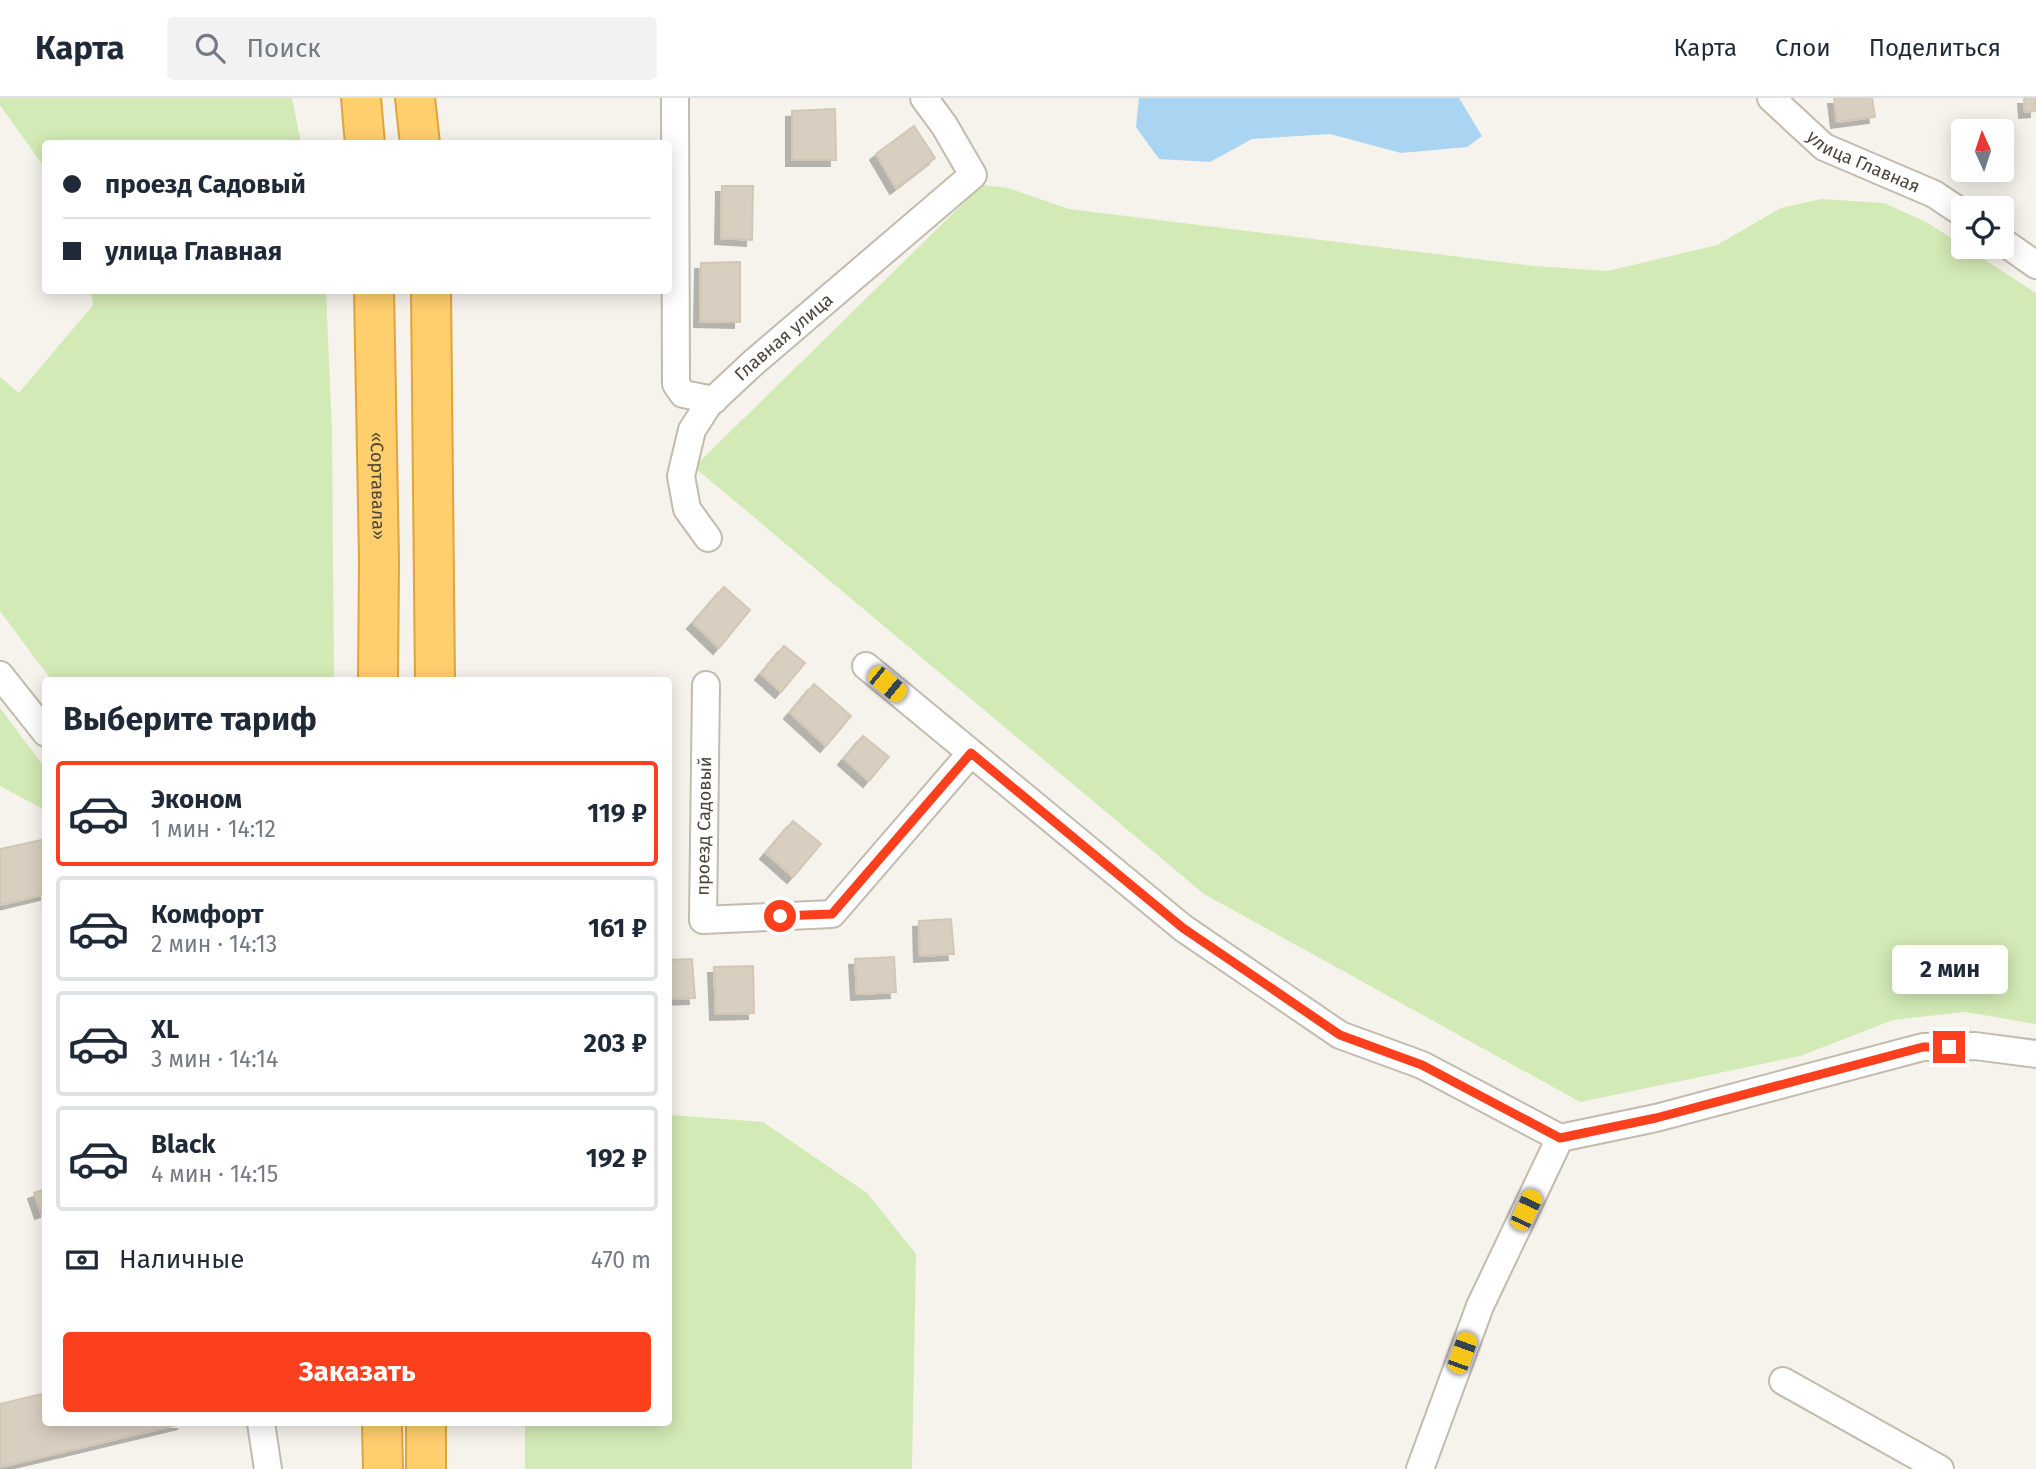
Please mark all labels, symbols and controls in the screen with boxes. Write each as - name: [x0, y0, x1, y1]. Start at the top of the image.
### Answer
- search box: [167, 17, 657, 80]
- text: Карта: [35, 28, 125, 68]
- icon: search: [191, 29, 229, 67]
- text: Поиск: [247, 33, 321, 64]
- text: Карта: [1673, 34, 1737, 62]
- text: Слои: [1775, 34, 1831, 62]
- text: Поделиться: [1869, 34, 2001, 62]
- north arrow: [1951, 119, 2014, 182]
- map controls: [1951, 119, 2014, 259]
- street label: улица Главная: [1802, 126, 1923, 198]
- text: проезд Садовый: [105, 169, 306, 200]
- button: locate: [1951, 196, 2014, 259]
- text: улица Главная: [105, 236, 282, 267]
- street label: Главная улица: [730, 289, 837, 386]
- street label: «Сортавала»: [366, 432, 390, 540]
- car: [865, 663, 910, 705]
- text: Выберите тариф: [63, 700, 317, 738]
- street label: проезд Садовый: [692, 756, 716, 896]
- icon: car: [67, 782, 130, 845]
- text: Эконом: [151, 784, 242, 815]
- text: 119 ₽: [587, 798, 647, 829]
- text: 1 мин · 14:12: [151, 815, 276, 843]
- icon: car: [67, 897, 130, 960]
- text: Комфорт: [151, 899, 264, 930]
- route start: [764, 900, 796, 932]
- text: 161 ₽: [588, 913, 647, 944]
- text: 2 мин · 14:13: [151, 930, 277, 958]
- callout: 2 мин: [1891, 946, 2007, 995]
- text: 2 мин: [1920, 955, 1980, 983]
- icon: car: [67, 1012, 130, 1075]
- text: XL: [151, 1014, 179, 1045]
- text: 203 ₽: [583, 1028, 647, 1059]
- route end: [1933, 1031, 1965, 1063]
- text: 3 мин · 14:14: [151, 1045, 278, 1073]
- icon: car: [67, 1127, 130, 1190]
- text: Black: [151, 1129, 216, 1160]
- text: 192 ₽: [586, 1143, 647, 1174]
- text: 4 мин · 14:15: [151, 1160, 278, 1188]
- car: [1508, 1187, 1545, 1233]
- icon: cash: [63, 1241, 101, 1279]
- text: Наличные: [119, 1244, 244, 1275]
- text: 470 m: [591, 1246, 651, 1274]
- car: [1445, 1330, 1480, 1376]
- button: Заказать: [63, 1332, 651, 1412]

